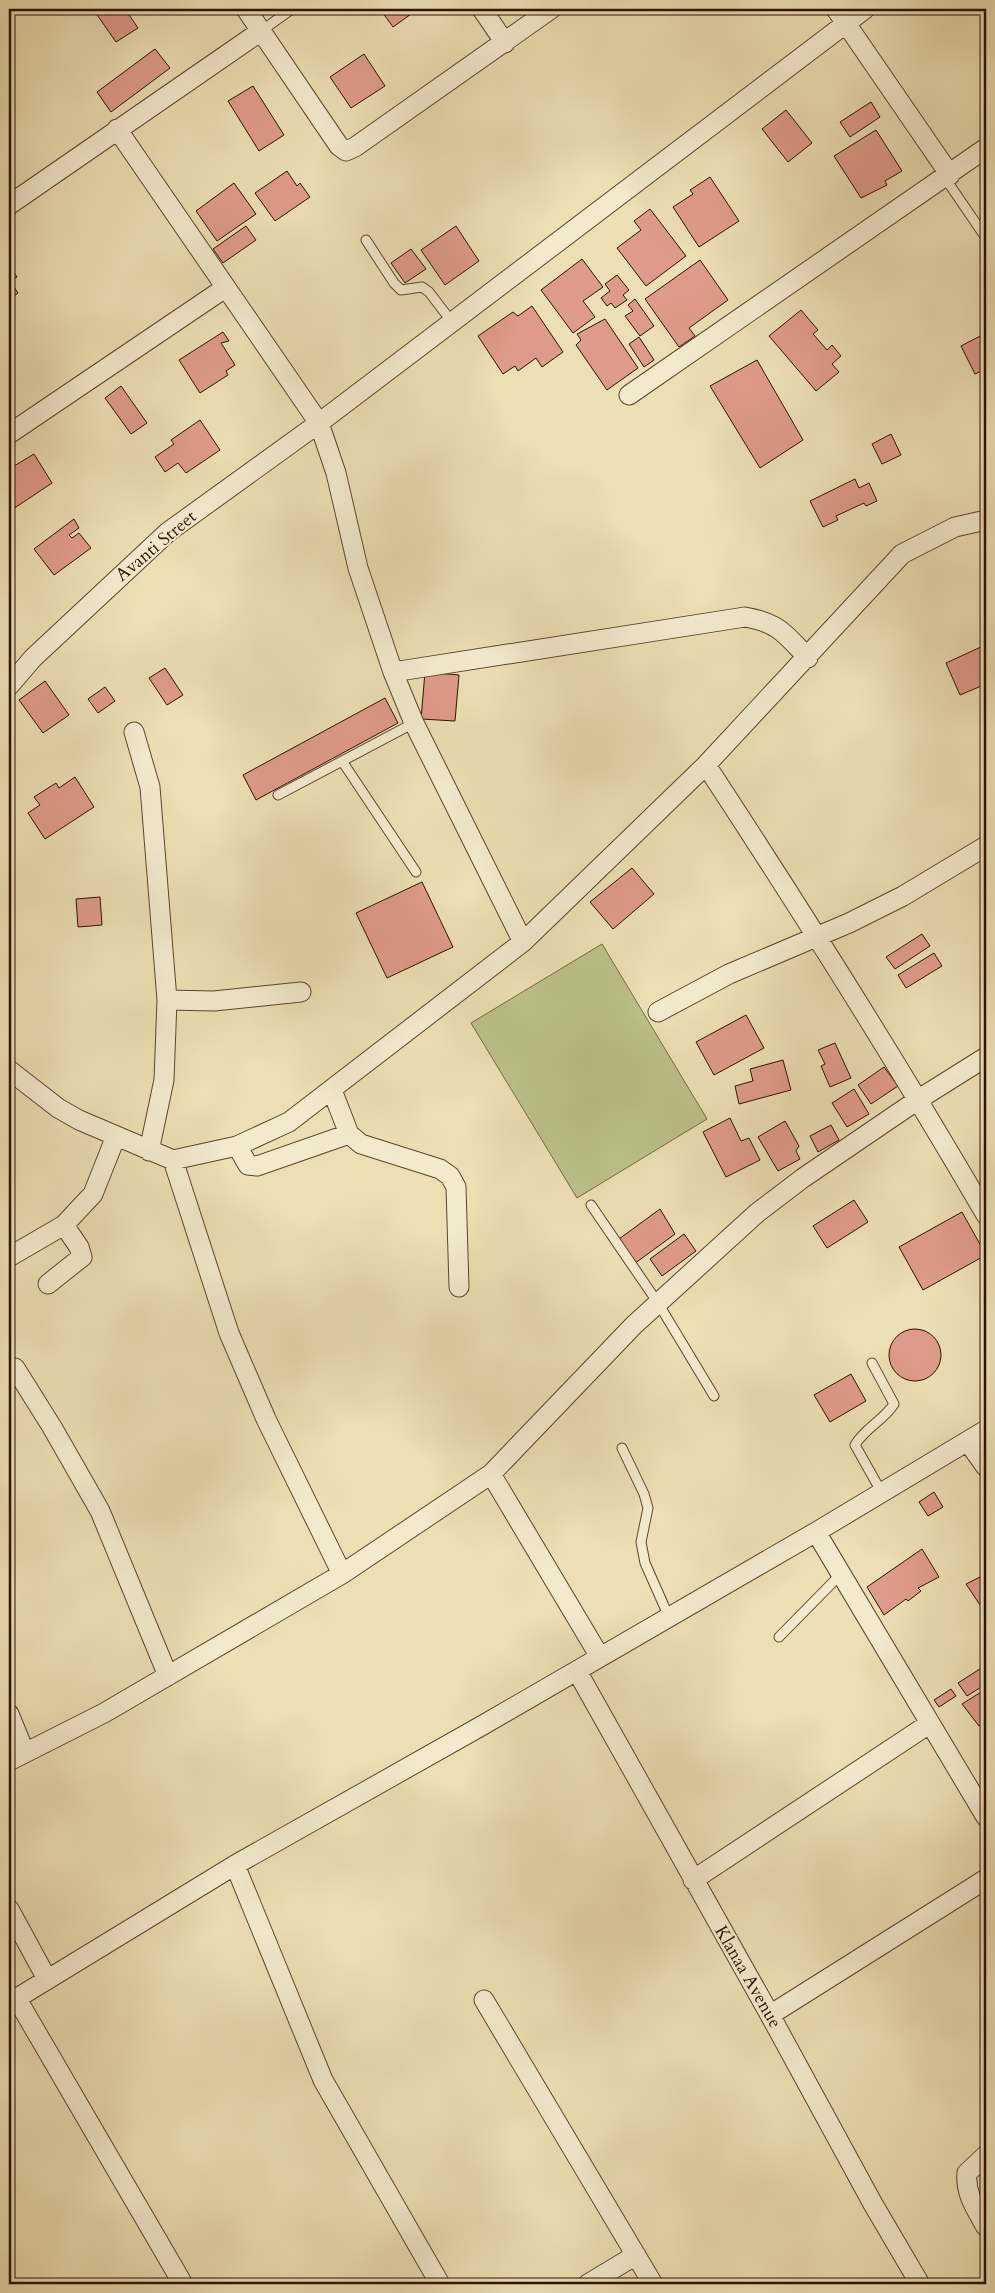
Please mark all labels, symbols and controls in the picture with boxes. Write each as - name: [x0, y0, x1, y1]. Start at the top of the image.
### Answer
- street label: Avanti Street: [110, 504, 202, 587]
- street label: Klanaa Avenue: [708, 1921, 788, 2033]

